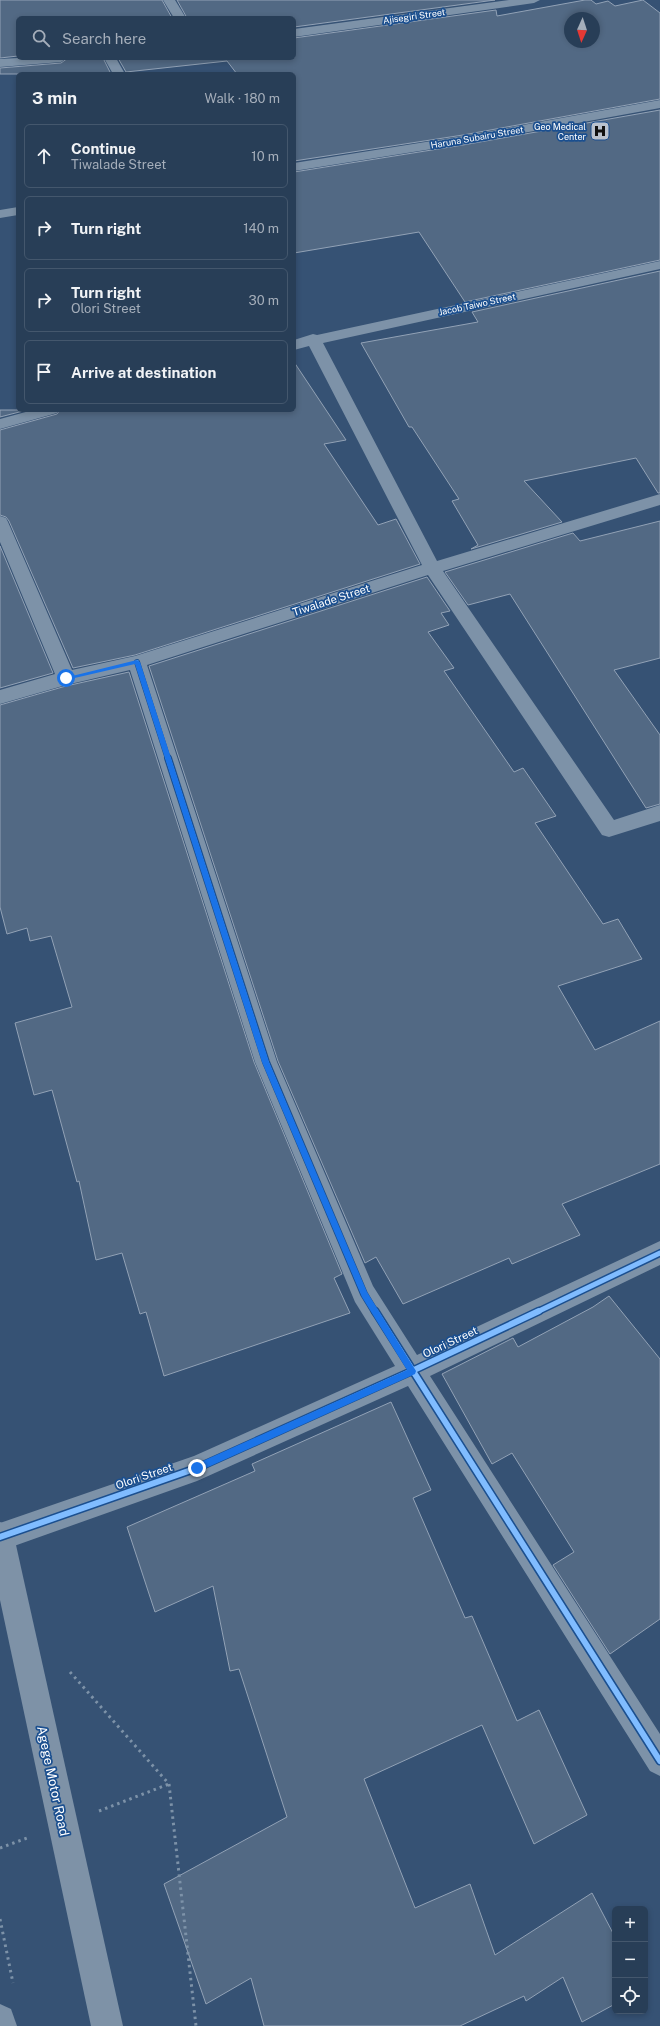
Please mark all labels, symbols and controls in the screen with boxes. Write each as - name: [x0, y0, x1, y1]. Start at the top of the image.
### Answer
- street label: Ajisegiri Street: [382, 6, 446, 26]
- north arrow: [564, 12, 600, 48]
- search box: [16, 16, 296, 60]
- icon: search: [30, 27, 52, 49]
- text: Search here: [62, 30, 146, 47]
- text: 3 min: [32, 88, 77, 108]
- text: Walk · 180 m: [205, 91, 280, 106]
- hospital icon: Geo Medical Center: [589, 120, 611, 142]
- place label: Geo Medical Center: [534, 121, 586, 142]
- street label: Haruna Subairu Street: [430, 123, 525, 151]
- text: Continue: [71, 140, 136, 157]
- icon: ahead: [33, 145, 55, 167]
- text: 10 m: [251, 149, 279, 164]
- text: Tiwalade Street: [71, 157, 166, 172]
- icon: right: [33, 217, 55, 239]
- text: Turn right: [71, 220, 141, 237]
- text: 140 m: [243, 221, 279, 236]
- text: Turn right: [71, 284, 141, 301]
- icon: right: [33, 289, 55, 311]
- street label: Jacob Taiwo Street: [438, 290, 517, 318]
- text: 30 m: [249, 293, 279, 308]
- text: Olori Street: [71, 301, 141, 316]
- icon: arrive: [33, 361, 55, 383]
- text: Arrive at destination: [71, 364, 216, 381]
- street label: Tiwalade Street: [291, 582, 371, 618]
- route start: [57, 669, 75, 687]
- street label: Olori Street: [421, 1324, 479, 1360]
- route end: [188, 1459, 206, 1477]
- street label: Olori Street: [114, 1461, 174, 1491]
- street label: Agege Motor Road: [34, 1725, 72, 1837]
- map controls: [612, 1906, 648, 2014]
- button: +: [612, 1906, 648, 1942]
- button: −: [612, 1942, 648, 1978]
- button: locate: [612, 1978, 648, 2014]

